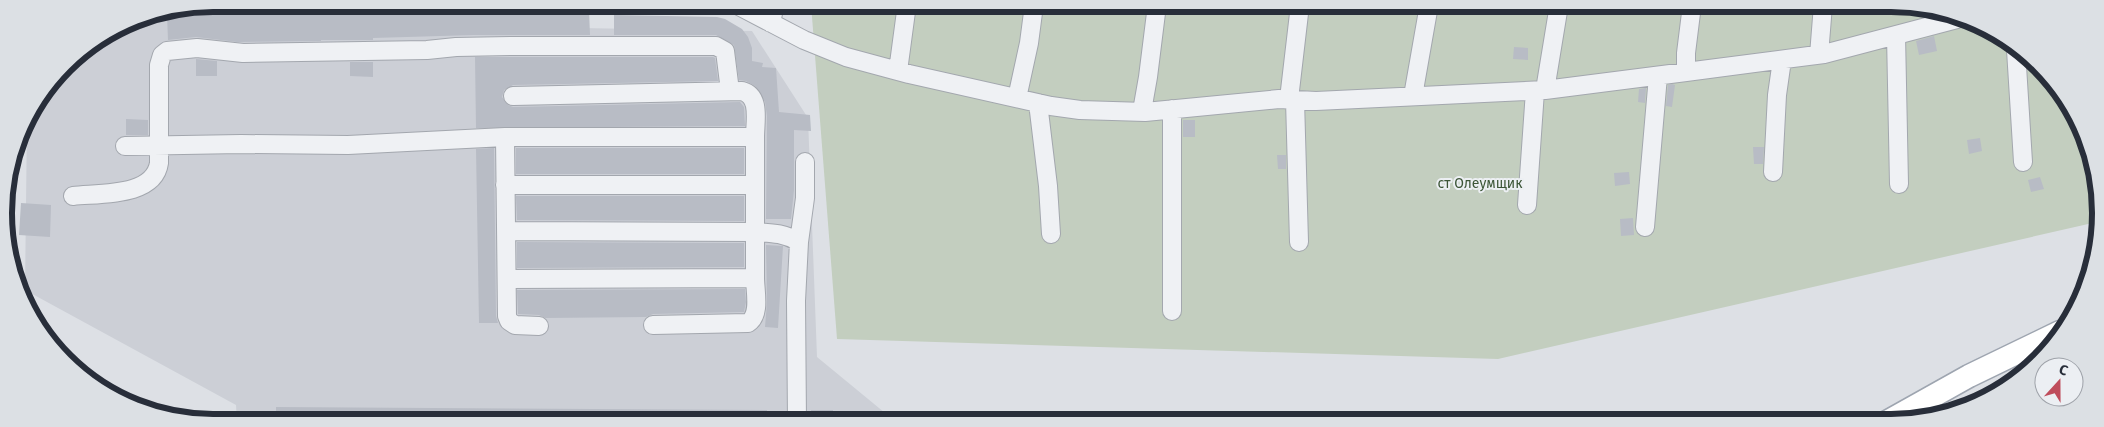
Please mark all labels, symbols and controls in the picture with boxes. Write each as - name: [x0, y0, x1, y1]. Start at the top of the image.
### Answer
- park label: ст Олеумщик: [1438, 175, 1523, 192]
- north arrow: [2034, 357, 2084, 407]
- text: С: [2057, 361, 2070, 380]

